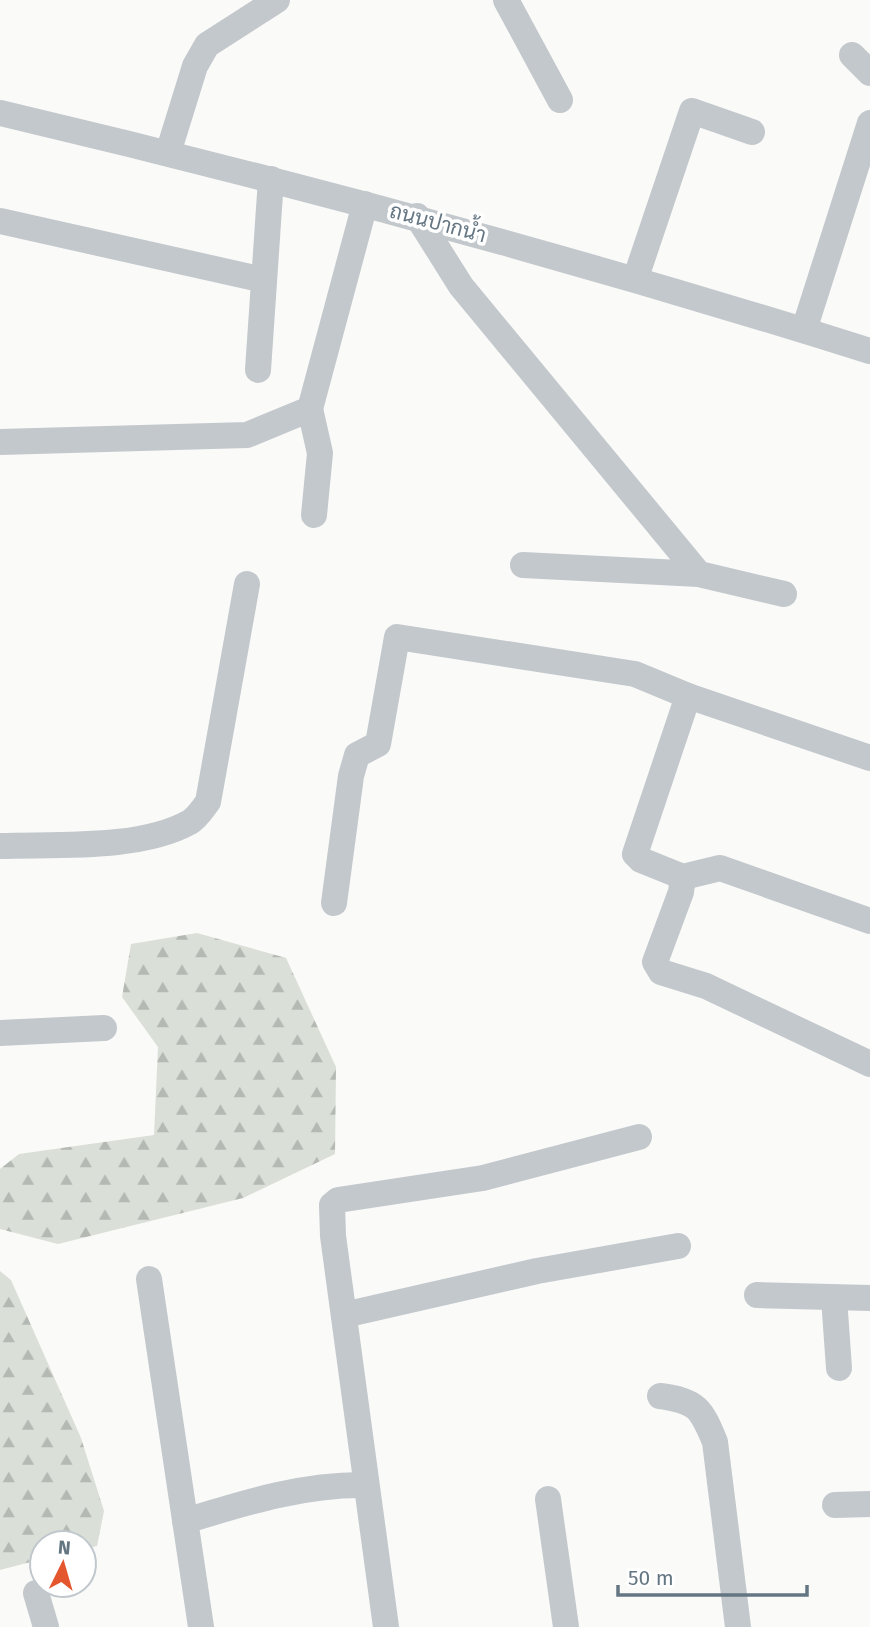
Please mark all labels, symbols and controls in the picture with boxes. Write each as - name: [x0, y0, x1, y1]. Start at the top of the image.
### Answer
- street label: ถนนปากน้ำ: [387, 193, 490, 248]
- north arrow: [28, 1529, 98, 1599]
- text: N: [57, 1536, 72, 1560]
- scale bar: [618, 1554, 807, 1598]
- text: 50 m: [628, 1565, 674, 1591]

